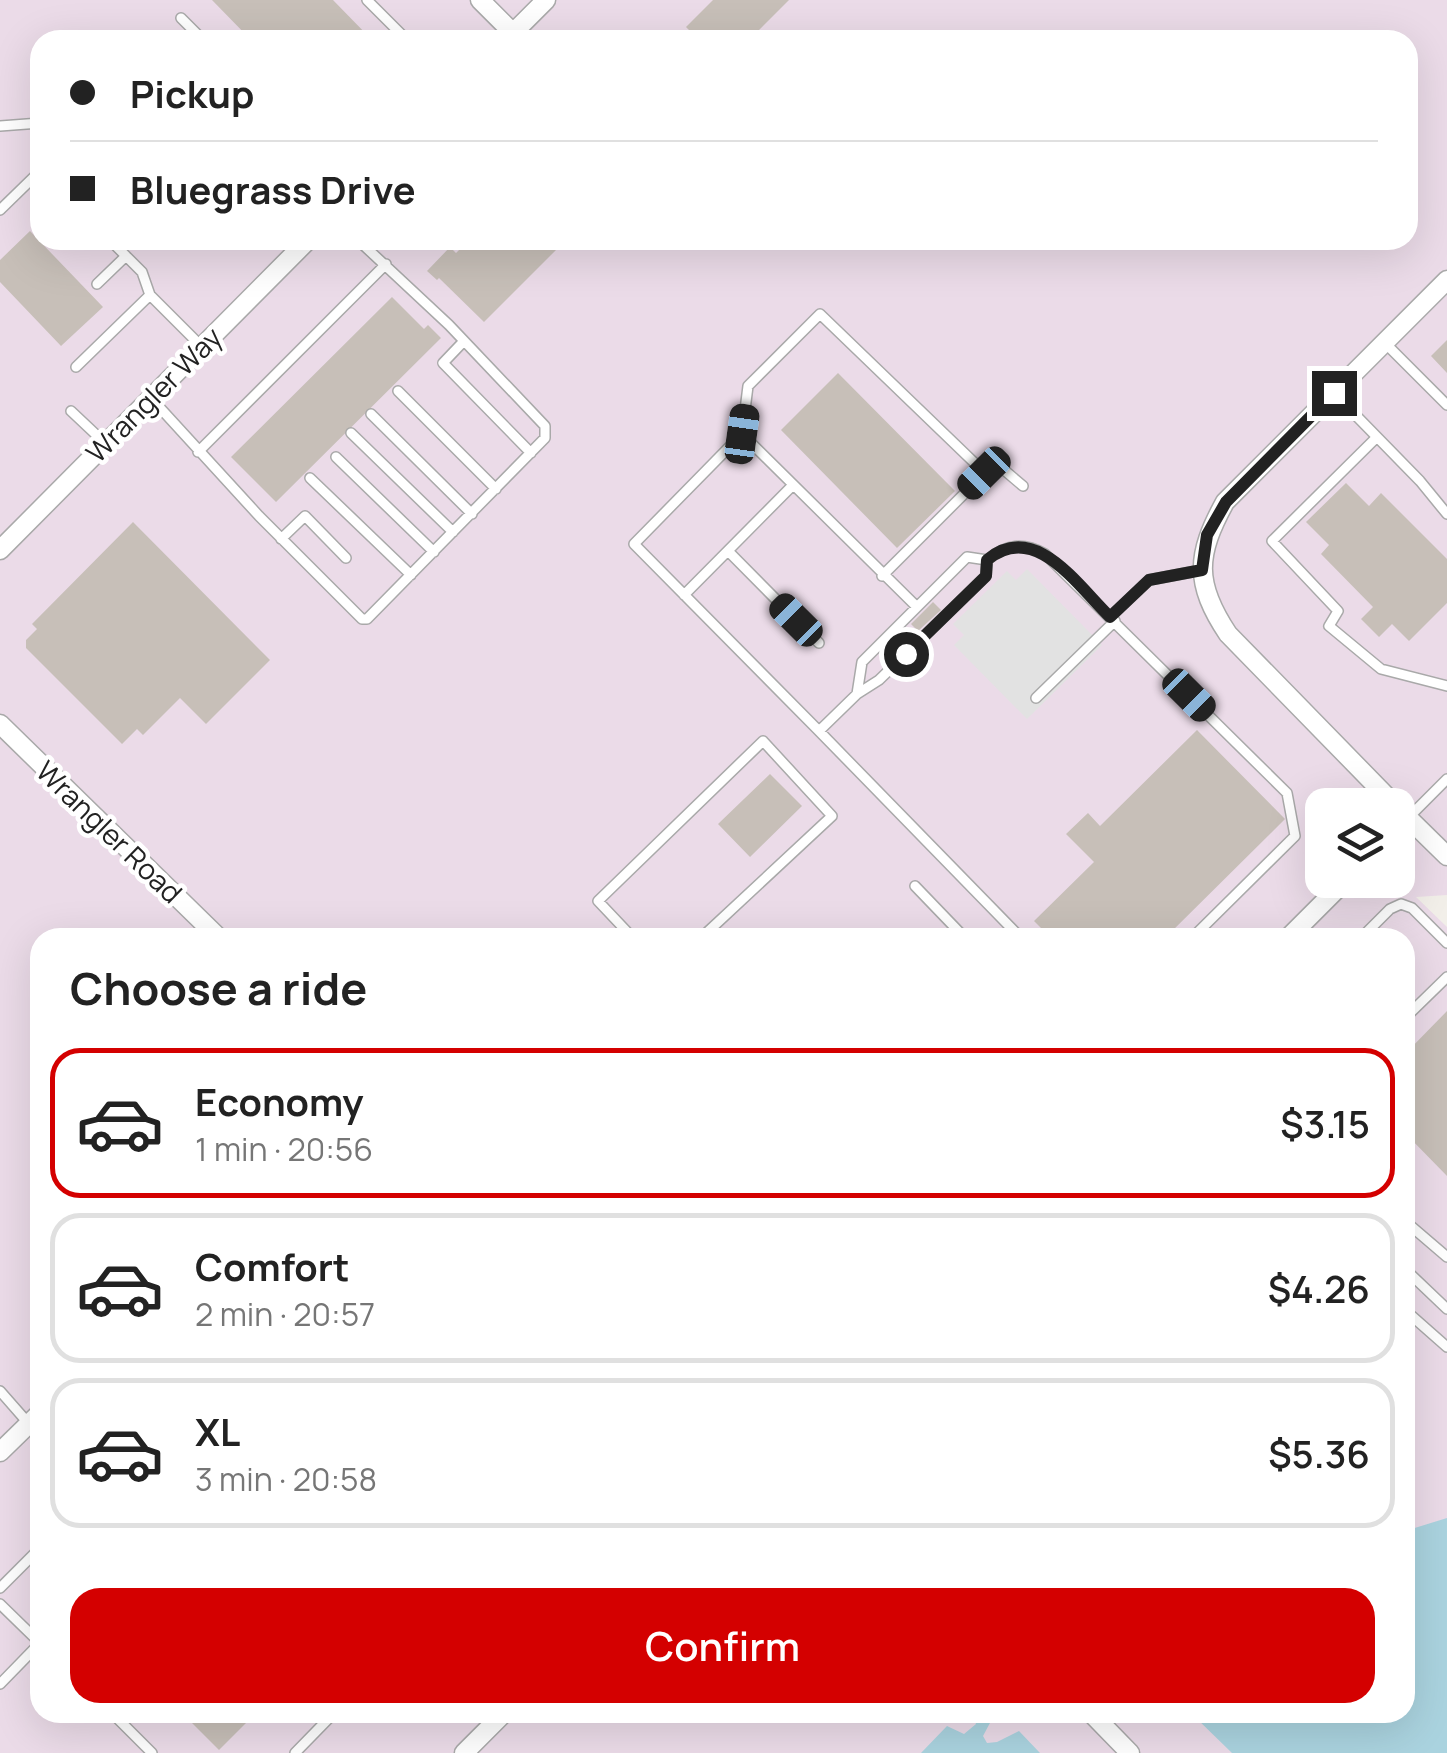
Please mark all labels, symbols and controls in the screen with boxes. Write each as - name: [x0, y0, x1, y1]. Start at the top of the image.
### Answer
- text: Pickup: [130, 67, 254, 119]
- text: Bluegrass Drive: [130, 163, 416, 215]
- street label: Wrangler Way: [77, 318, 230, 470]
- route end: [1312, 371, 1357, 416]
- car: [723, 402, 761, 466]
- car: [952, 441, 1016, 505]
- car: [764, 588, 828, 652]
- route start: [884, 632, 929, 677]
- car: [1157, 663, 1221, 727]
- street label: Wrangler Road: [28, 752, 191, 911]
- map controls: [1305, 788, 1415, 898]
- button: layers: [1305, 788, 1415, 898]
- text: Choose a ride: [70, 957, 367, 1019]
- text: Economy: [195, 1075, 364, 1127]
- icon: car: [75, 1078, 165, 1168]
- text: $3.15: [1280, 1097, 1370, 1149]
- text: 1 min · 20:56: [195, 1127, 373, 1171]
- text: Comfort: [195, 1240, 349, 1292]
- icon: car: [75, 1243, 165, 1333]
- text: $4.26: [1268, 1262, 1370, 1314]
- text: 2 min · 20:57: [195, 1292, 375, 1336]
- text: XL: [195, 1405, 240, 1457]
- icon: car: [75, 1408, 165, 1498]
- text: $5.36: [1268, 1427, 1370, 1479]
- text: 3 min · 20:58: [195, 1457, 377, 1501]
- button: Confirm: [70, 1588, 1375, 1703]

